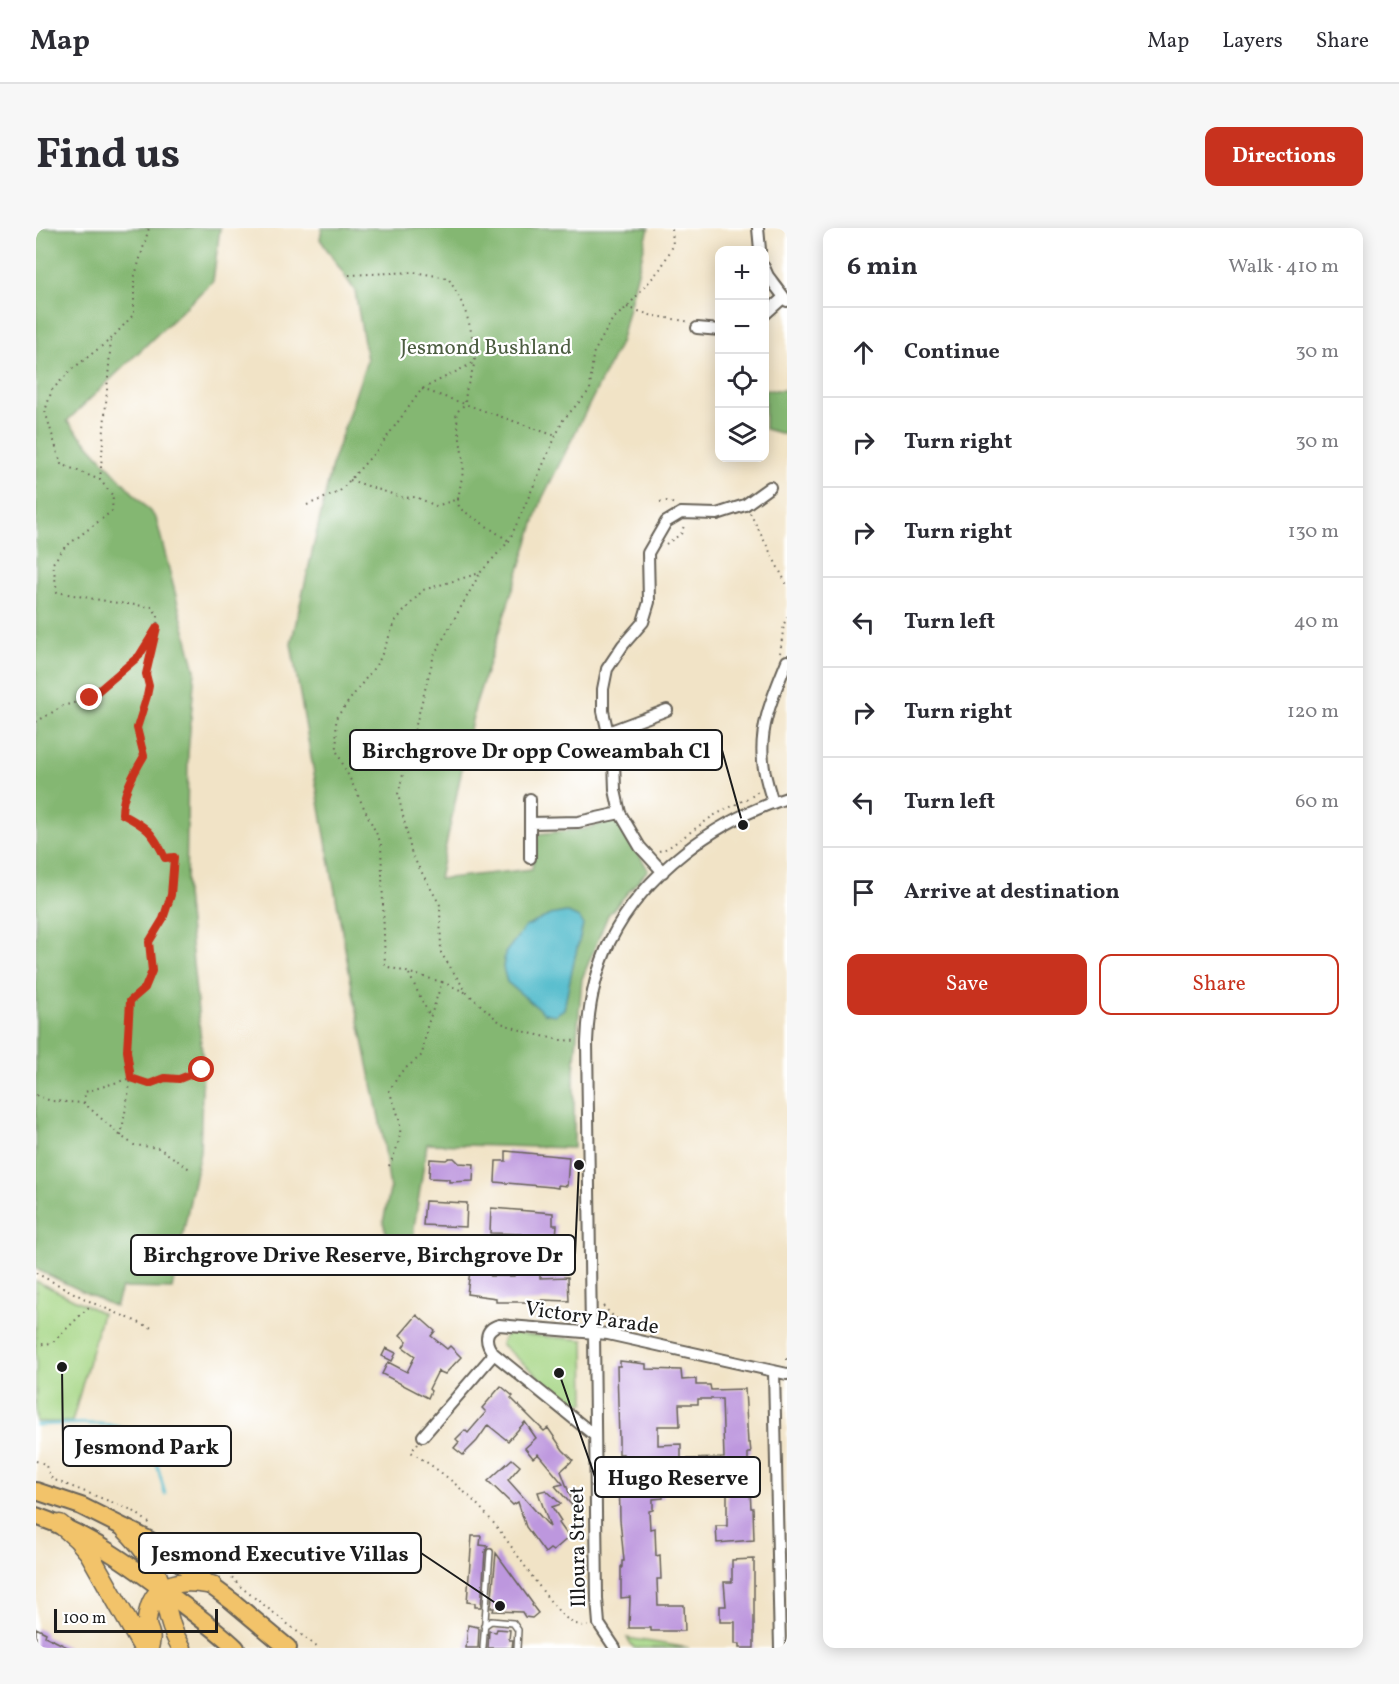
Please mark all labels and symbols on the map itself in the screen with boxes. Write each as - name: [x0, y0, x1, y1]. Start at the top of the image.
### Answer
- park label: Jesmond Bushland: [400, 334, 572, 363]
- route end: [76, 684, 102, 710]
- callout: Birchgrove Dr opp Coweambah Cl: [350, 730, 722, 770]
- text: Birchgrove Dr opp Coweambah Cl: [362, 737, 710, 768]
- route start: [188, 1056, 214, 1082]
- callout: Birchgrove Drive Reserve, Birchgrove Dr: [131, 1235, 575, 1275]
- text: Birchgrove Drive Reserve, Birchgrove Dr: [143, 1241, 563, 1272]
- street label: Victory Parade: [523, 1295, 661, 1342]
- callout: Jesmond Park: [63, 1426, 231, 1466]
- text: Jesmond Park: [74, 1433, 219, 1464]
- callout: Hugo Reserve: [595, 1457, 760, 1497]
- text: Hugo Reserve: [608, 1464, 748, 1495]
- street label: Illoura Street: [563, 1486, 594, 1608]
- callout: Jesmond Executive Villas: [139, 1533, 421, 1573]
- text: Jesmond Executive Villas: [150, 1540, 409, 1571]
- scale bar: [54, 1606, 218, 1634]

